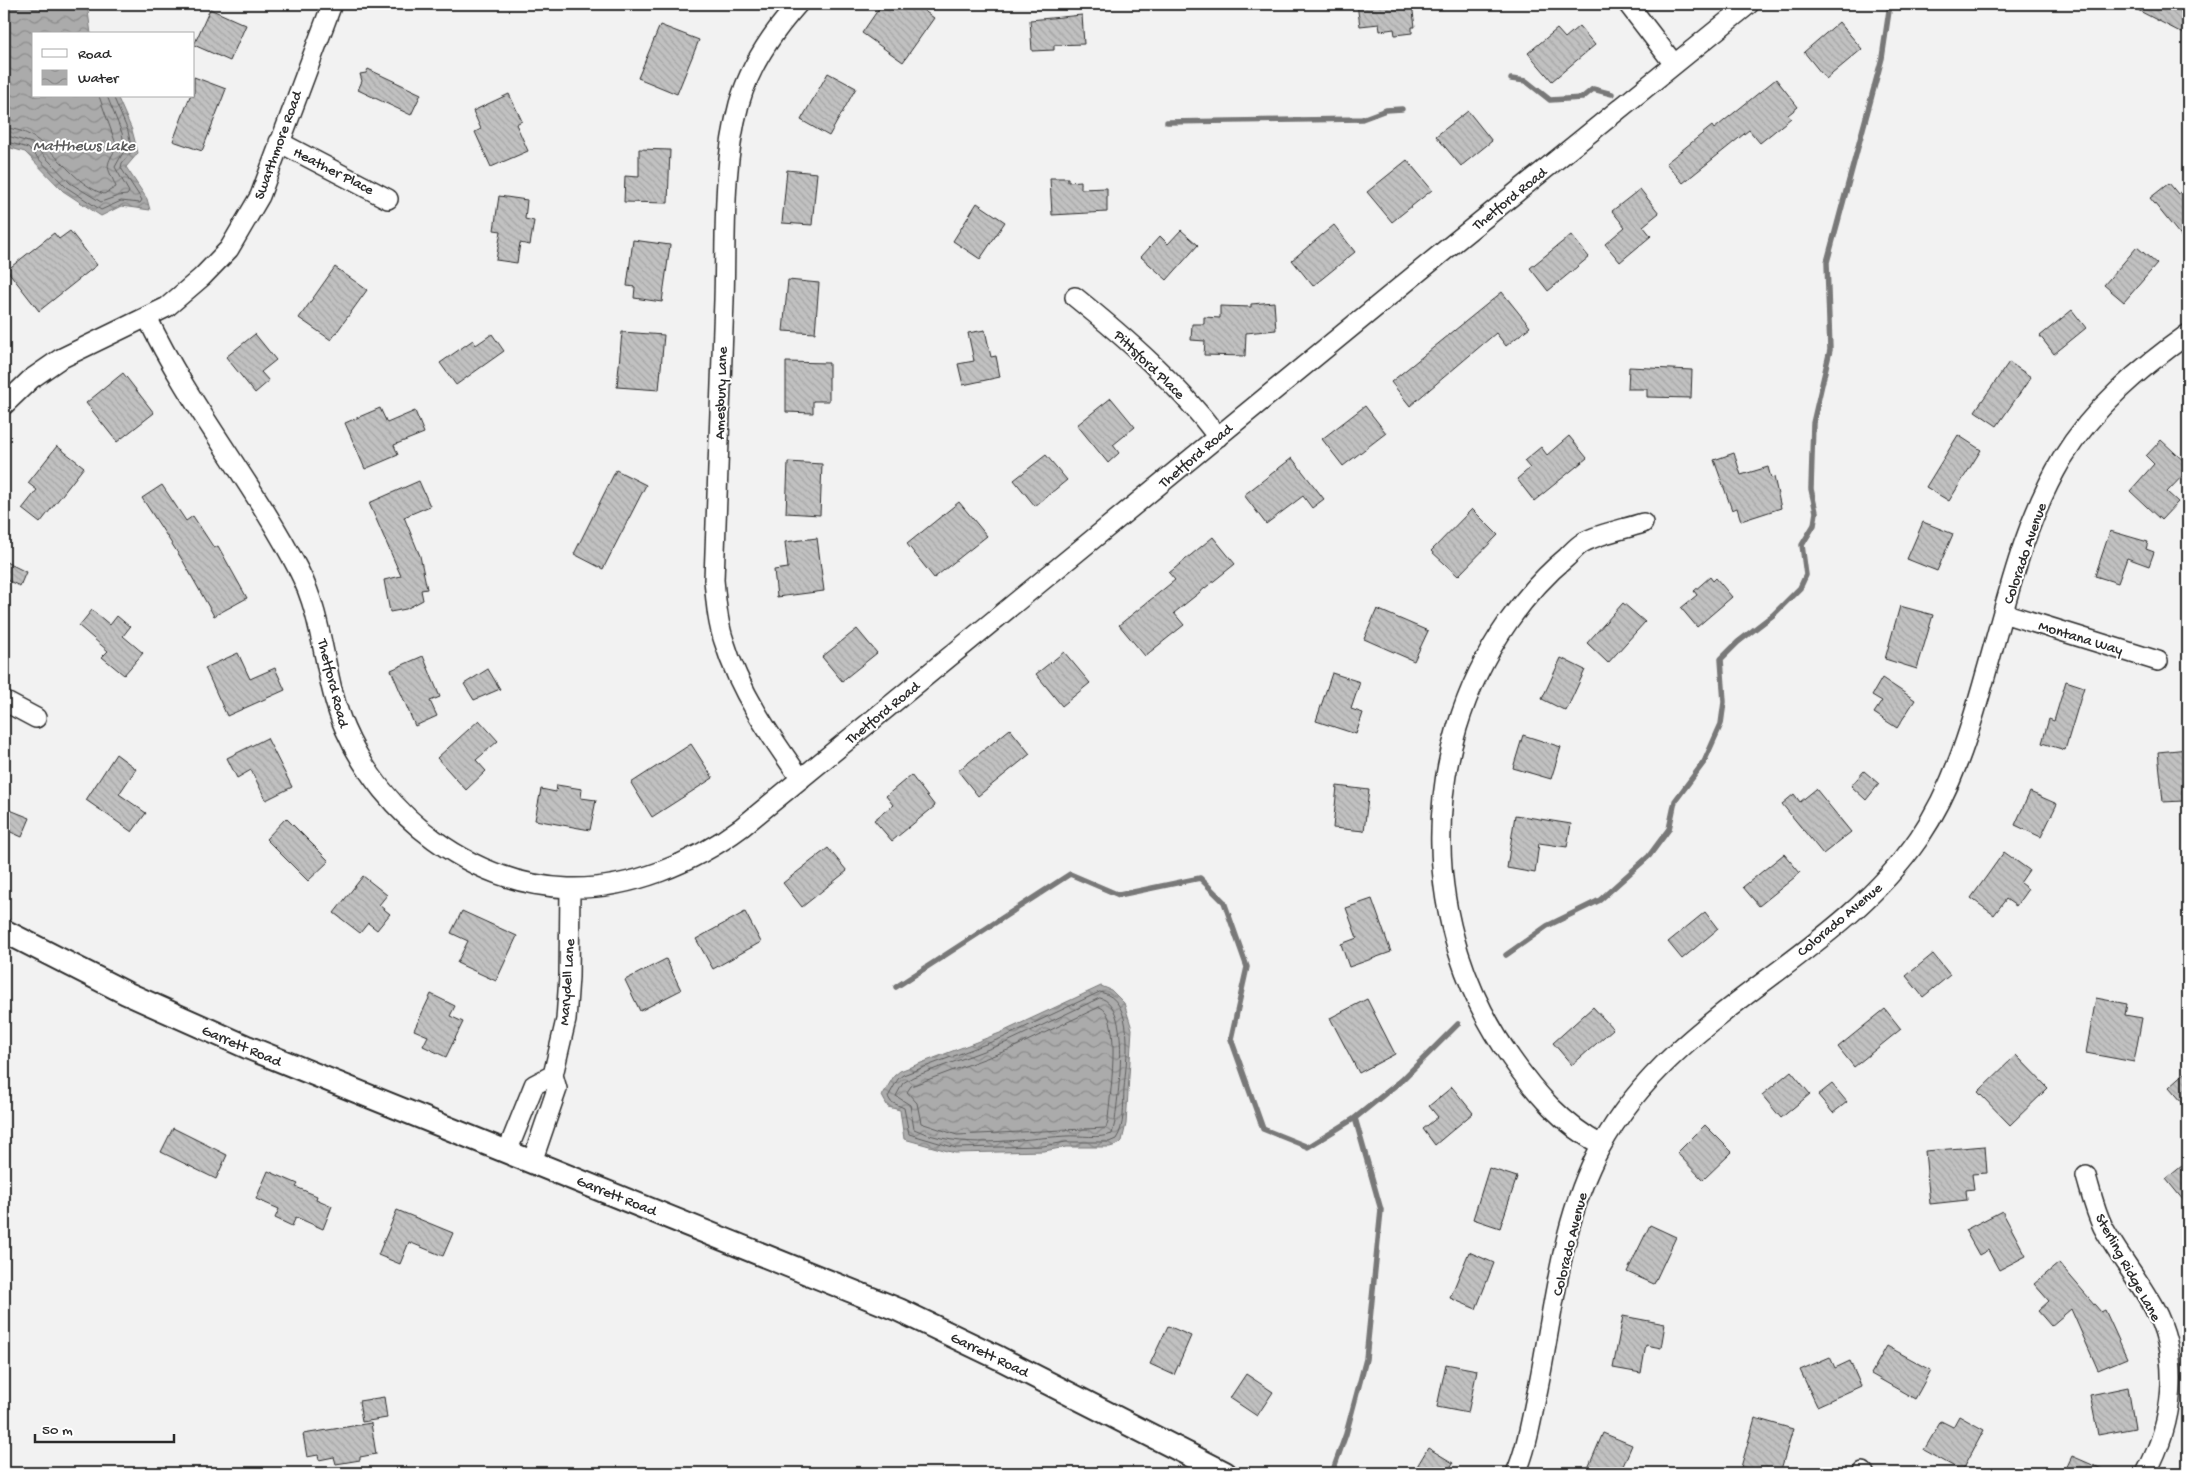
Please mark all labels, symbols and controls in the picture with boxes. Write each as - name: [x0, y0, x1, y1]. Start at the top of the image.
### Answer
- legend: [32, 32, 195, 98]
- text: Road: [78, 46, 112, 64]
- text: Water: [78, 70, 120, 88]
- street label: Swarthmore Road: [251, 88, 307, 202]
- water label: Matthews Lake: [33, 138, 136, 157]
- street label: Heather Place: [290, 144, 377, 200]
- street label: Thetford Road: [1469, 163, 1552, 236]
- street label: Pittsford Place: [1109, 326, 1188, 404]
- street label: Amesbury Lane: [711, 346, 733, 440]
- street label: Thetford Road: [1155, 420, 1238, 493]
- street label: Colorado Avenue: [2000, 500, 2052, 607]
- street label: Montana Way: [2036, 618, 2125, 660]
- street label: Thetford Road: [312, 636, 352, 731]
- street label: Thetford Road: [842, 677, 925, 750]
- street label: Colorado Avenue: [1794, 879, 1887, 961]
- street label: Marydell Lane: [556, 938, 580, 1026]
- street label: Garrett Road: [199, 1022, 285, 1072]
- street label: Garrett Road: [574, 1173, 660, 1222]
- street label: Colorado Avenue: [1549, 1191, 1593, 1298]
- street label: Sterling Ridge Lane: [2090, 1211, 2164, 1325]
- street label: Garrett Road: [947, 1329, 1032, 1383]
- scale bar: [35, 1412, 174, 1444]
- text: 50 m: [42, 1422, 73, 1440]

